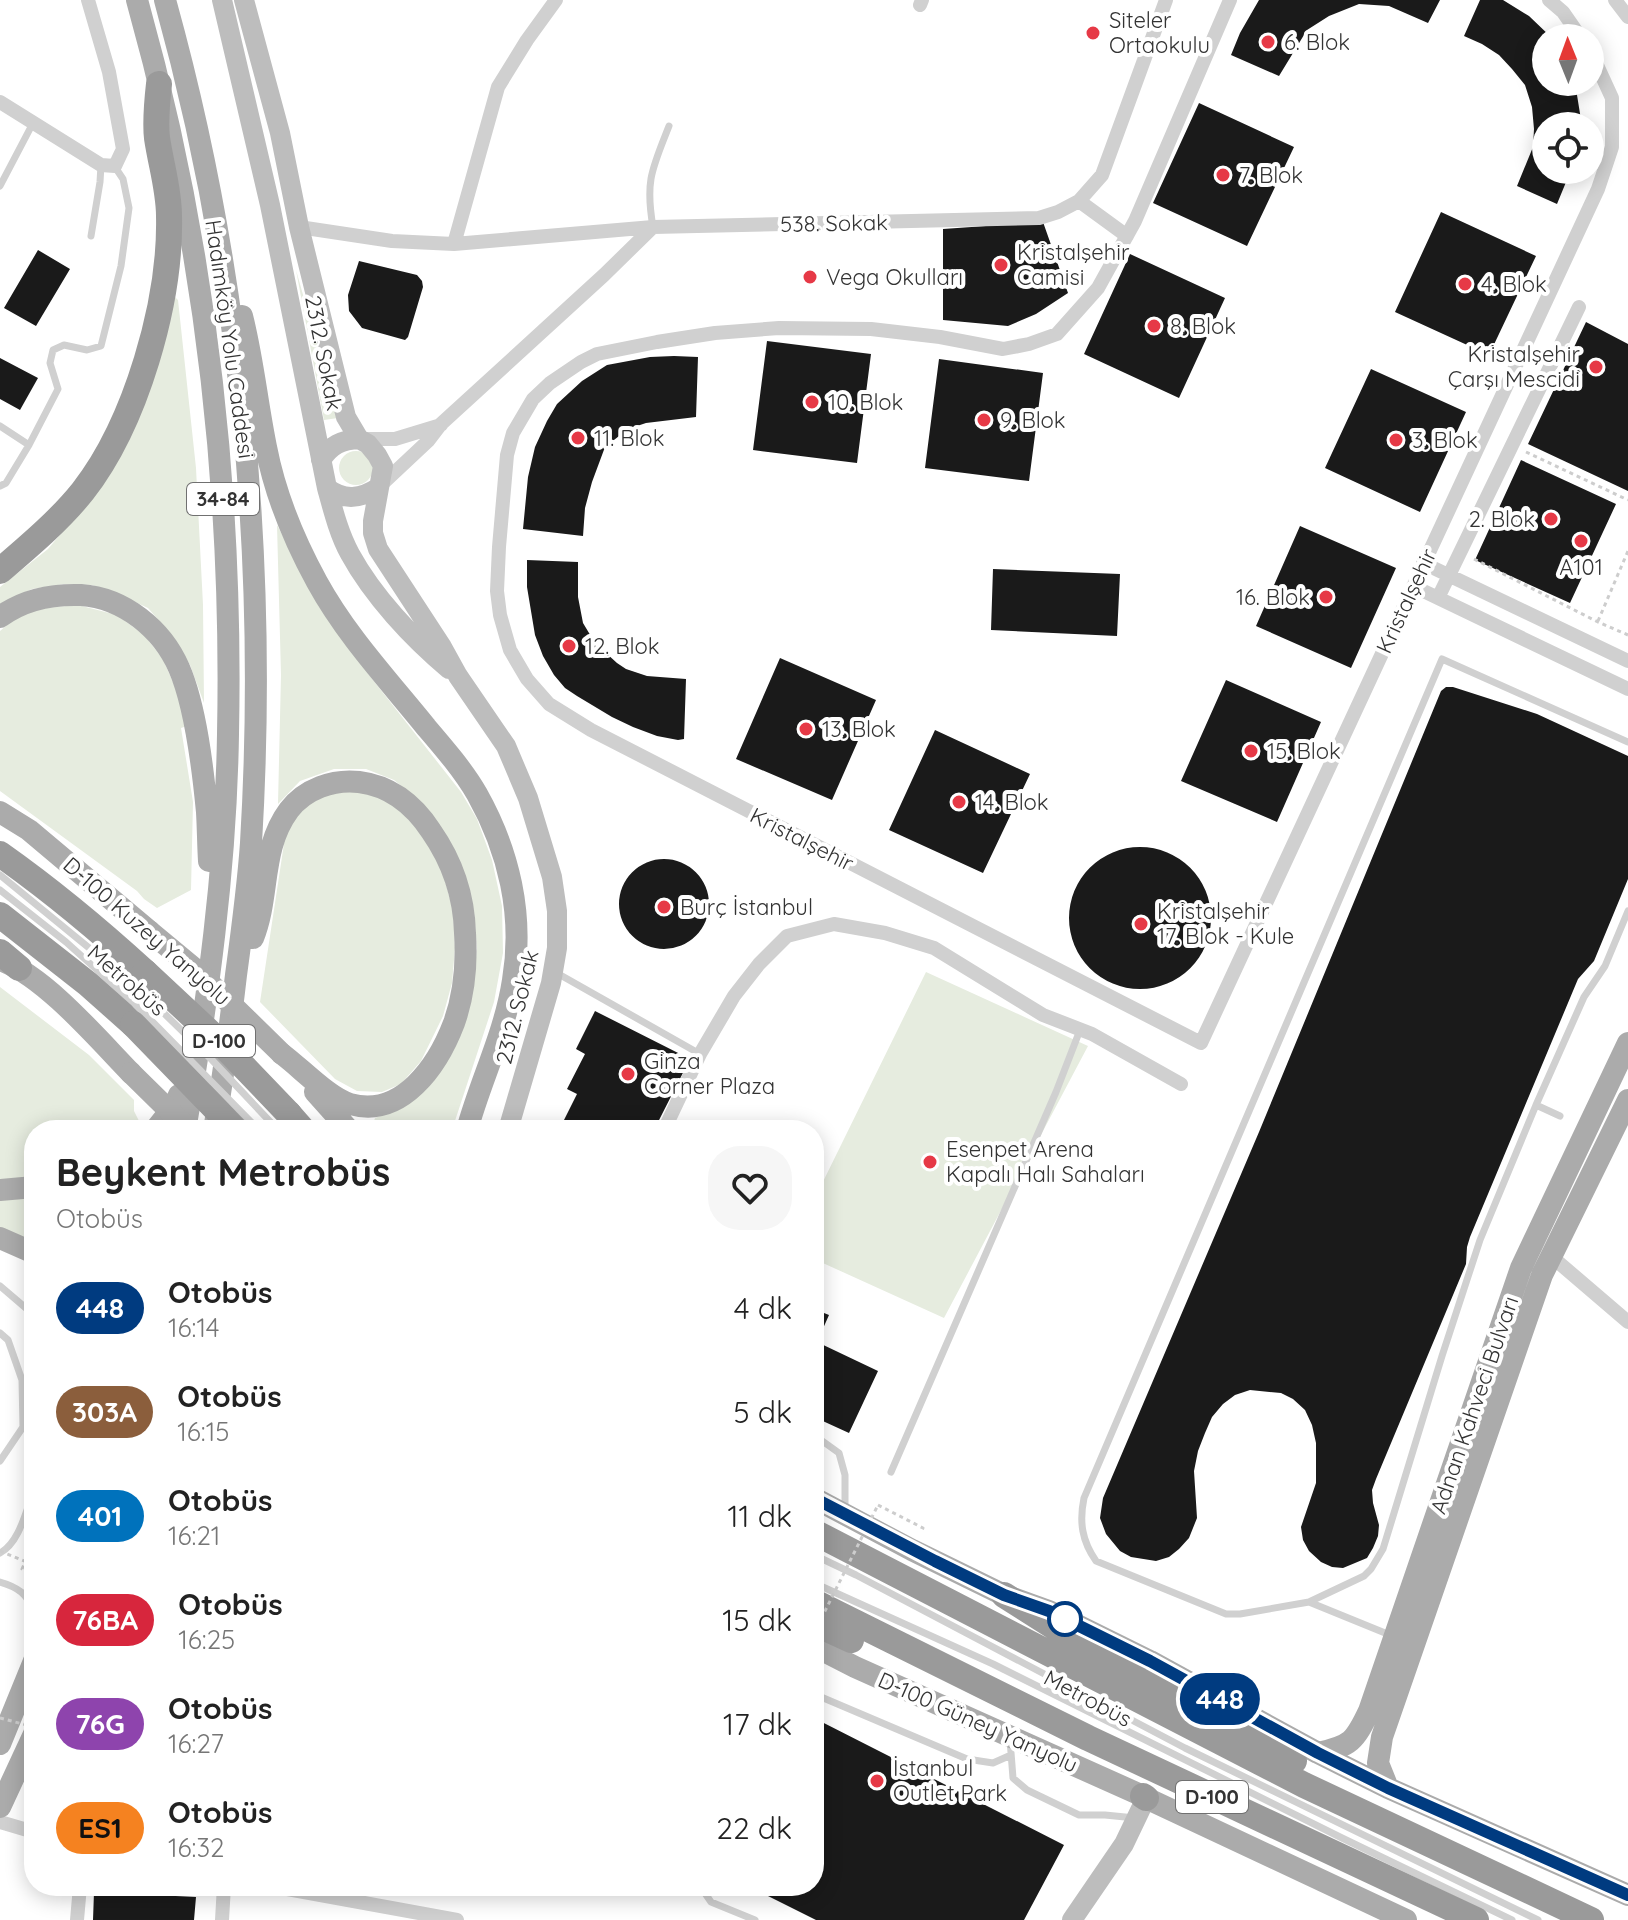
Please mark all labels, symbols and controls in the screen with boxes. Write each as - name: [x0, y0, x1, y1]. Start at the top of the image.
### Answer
- place label: Siteler Ortaokulu: [1109, 6, 1210, 59]
- marker: Siteler Ortaokulu: [1084, 24, 1102, 42]
- north arrow: [1532, 24, 1604, 96]
- map controls: [1532, 24, 1604, 184]
- place label: 6. Blok: [1284, 28, 1350, 56]
- marker: 6. Blok: [1259, 33, 1277, 51]
- button: locate: [1532, 112, 1604, 184]
- place label: 7. Blok: [1239, 161, 1303, 189]
- marker: 7. Blok: [1214, 166, 1232, 184]
- street label: 538. Sokak: [780, 208, 888, 238]
- street label: Hadımköy Yolu Caddesi: [199, 218, 261, 460]
- place label: Kristalşehir Camisi: [1017, 238, 1130, 291]
- marker: Kristalşehir Camisi: [992, 256, 1010, 274]
- place label: Vega Okulları: [826, 263, 963, 291]
- marker: Vega Okulları: [801, 268, 819, 286]
- place label: 4. Blok: [1481, 270, 1547, 298]
- marker: 4. Blok: [1456, 275, 1474, 293]
- street label: 2312. Sokak: [299, 293, 349, 413]
- place label: 8. Blok: [1170, 312, 1236, 340]
- marker: 8. Blok: [1145, 317, 1163, 335]
- place label: Kristalşehir Çarşı Mescidi: [1448, 340, 1581, 393]
- marker: Kristalşehir Çarşı Mescidi: [1587, 358, 1605, 376]
- place label: 10. Blok: [828, 388, 903, 416]
- marker: 10. Blok: [803, 393, 821, 411]
- place label: 9. Blok: [1000, 406, 1066, 434]
- marker: 9. Blok: [975, 411, 993, 429]
- place label: 11. Blok: [594, 424, 664, 452]
- place label: 3. Blok: [1412, 426, 1478, 454]
- marker: 11. Blok: [569, 429, 587, 447]
- marker: 3. Blok: [1387, 431, 1405, 449]
- road number: 34-84: [187, 483, 259, 515]
- place label: 2. Blok: [1469, 505, 1535, 533]
- marker: 2. Blok: [1542, 510, 1560, 528]
- marker: A101: [1572, 532, 1590, 550]
- street label: Kristalşehir: [1370, 544, 1443, 658]
- place label: A101: [1559, 553, 1603, 581]
- place label: 16. Blok: [1236, 583, 1310, 611]
- marker: 16. Blok: [1317, 588, 1335, 606]
- place label: 12. Blok: [585, 632, 659, 660]
- marker: 12. Blok: [560, 637, 578, 655]
- place label: 13. Blok: [822, 715, 896, 743]
- marker: 13. Blok: [797, 720, 815, 738]
- place label: 15. Blok: [1267, 737, 1341, 765]
- marker: 15. Blok: [1242, 742, 1260, 760]
- place label: 14. Blok: [975, 788, 1049, 816]
- marker: 14. Blok: [950, 793, 968, 811]
- street label: Kristalşehir: [746, 801, 859, 877]
- street label: D-100 Kuzey Yanyolu: [58, 851, 236, 1011]
- place label: Burç İstanbul: [680, 893, 813, 921]
- place label: Kristalşehir 17. Blok - Kule: [1157, 897, 1294, 950]
- marker: Burç İstanbul: [655, 898, 673, 916]
- marker: Kristalşehir 17. Blok - Kule: [1132, 915, 1150, 933]
- street label: Metrobüs: [82, 938, 172, 1022]
- street label: 2312. Sokak: [489, 947, 545, 1067]
- road number: D-100: [183, 1025, 255, 1057]
- place label: Ginza Corner Plaza: [644, 1047, 775, 1100]
- marker: Ginza Corner Plaza: [619, 1065, 637, 1083]
- place label: Esenpet Arena Kapalı Halı Sahaları: [946, 1135, 1145, 1188]
- button: heart: [708, 1146, 792, 1230]
- text: Beykent Metrobüs: [56, 1148, 390, 1196]
- marker: Esenpet Arena Kapalı Halı Sahaları: [921, 1153, 939, 1171]
- text: Otobüs: [56, 1202, 143, 1235]
- text: Otobüs: [168, 1273, 273, 1311]
- text: 4 dk: [734, 1289, 792, 1327]
- text: 448: [76, 1290, 124, 1325]
- street label: Adnan Kahveci Bulvarı: [1424, 1292, 1524, 1518]
- text: 16:14: [168, 1311, 219, 1344]
- text: Otobüs: [177, 1377, 282, 1415]
- text: 5 dk: [733, 1393, 792, 1431]
- text: 303A: [72, 1394, 137, 1429]
- text: 16:15: [177, 1415, 229, 1448]
- text: Otobüs: [168, 1481, 273, 1519]
- text: 11 dk: [727, 1497, 792, 1535]
- text: 401: [78, 1498, 122, 1533]
- text: 16:21: [168, 1519, 221, 1552]
- text: Otobüs: [178, 1585, 283, 1623]
- text: 15 dk: [722, 1601, 792, 1639]
- text: 76BA: [72, 1602, 138, 1637]
- unlabelled marker: [1048, 1602, 1082, 1636]
- text: 16:25: [178, 1623, 235, 1656]
- street label: Metrobüs: [1039, 1663, 1137, 1733]
- street label: D-100 Güney Yanyolu: [874, 1665, 1082, 1779]
- line badge: 448: [1174, 1673, 1266, 1725]
- text: 448: [1196, 1681, 1244, 1716]
- text: Otobüs: [168, 1689, 273, 1727]
- text: 17 dk: [723, 1705, 792, 1743]
- text: 76G: [75, 1706, 125, 1741]
- text: 16:27: [168, 1727, 224, 1760]
- place label: İstanbul Outlet Park: [893, 1754, 1007, 1807]
- marker: İstanbul Outlet Park: [868, 1772, 886, 1790]
- road number: D-100: [1176, 1781, 1248, 1813]
- text: Otobüs: [168, 1793, 273, 1831]
- text: 22 dk: [716, 1809, 792, 1847]
- text: ES1: [78, 1810, 122, 1845]
- text: 16:32: [168, 1831, 225, 1864]

